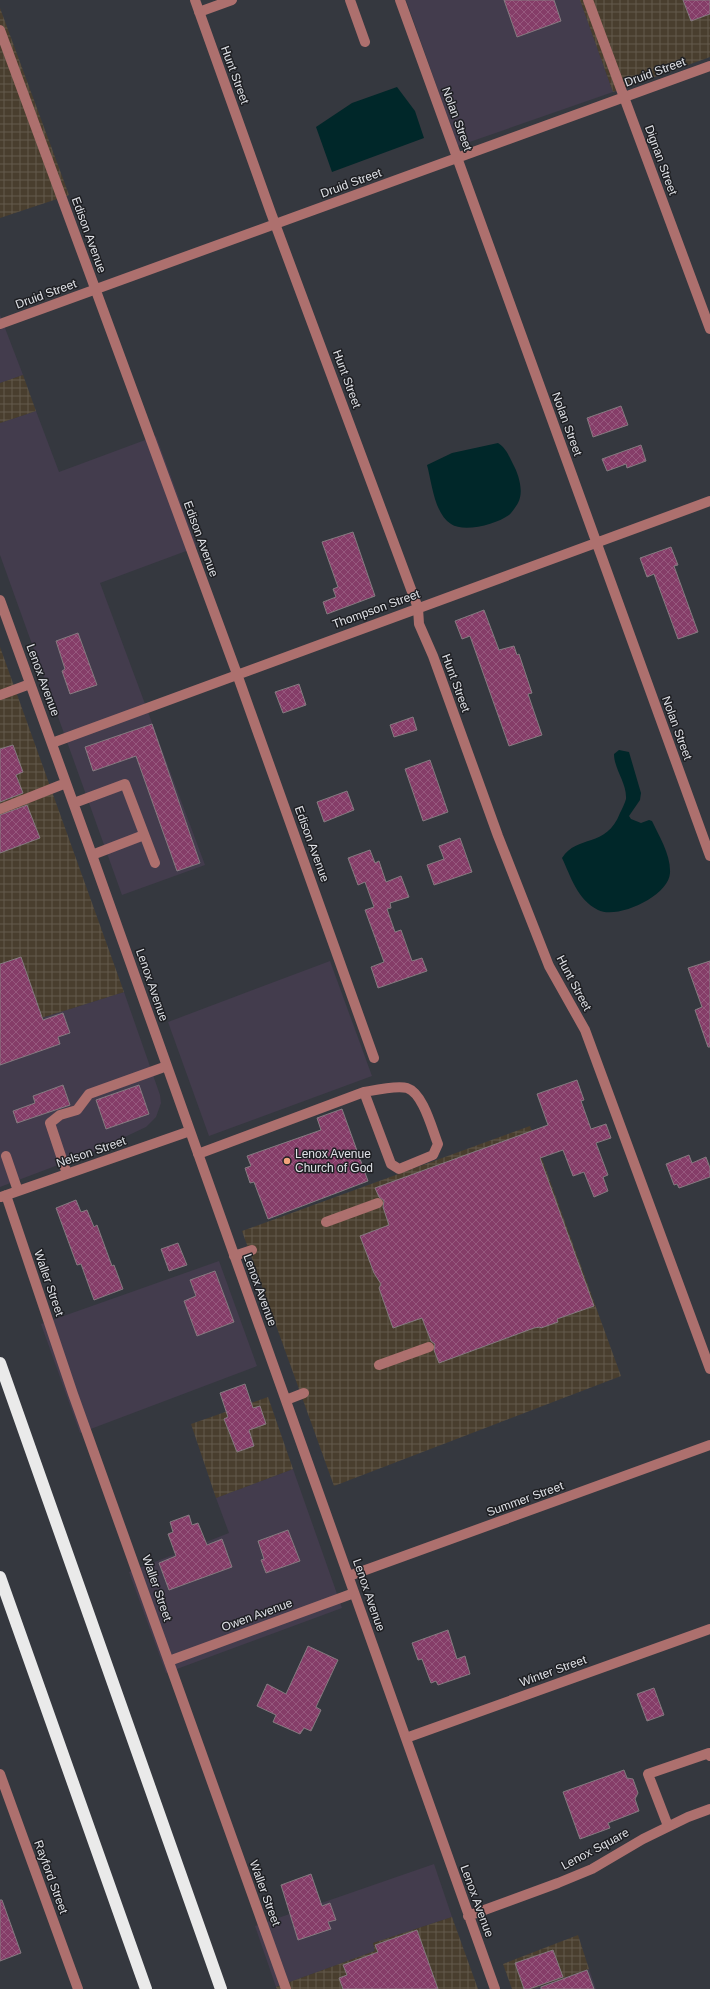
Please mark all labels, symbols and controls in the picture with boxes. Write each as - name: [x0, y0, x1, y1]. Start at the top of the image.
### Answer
- street label: Hunt Street: [218, 44, 252, 107]
- street label: Druid Street: [623, 54, 688, 90]
- street label: Nolan Street: [439, 85, 475, 153]
- street label: Dignan Street: [642, 123, 680, 197]
- street label: Druid Street: [319, 165, 384, 201]
- street label: Edison Avenue: [69, 195, 109, 275]
- street label: Druid Street: [14, 276, 79, 312]
- street label: Hunt Street: [330, 348, 364, 411]
- street label: Nolan Street: [549, 390, 585, 458]
- street label: Edison Avenue: [181, 499, 221, 579]
- street label: Thompson Street: [330, 586, 422, 631]
- street label: Lenox Avenue: [23, 642, 63, 718]
- street label: Hunt Street: [439, 652, 473, 715]
- street label: Nolan Street: [659, 694, 695, 762]
- street label: Edison Avenue: [292, 804, 332, 884]
- street label: Lenox Avenue: [133, 947, 171, 1023]
- street label: Hunt Street: [554, 953, 595, 1014]
- street label: Nelson Street: [54, 1133, 128, 1170]
- place label: Lenox Avenue Church of God: [295, 1147, 373, 1175]
- marker: Lenox Avenue Church of God: [282, 1156, 292, 1166]
- street label: Waller Street: [31, 1248, 67, 1318]
- street label: Lenox Avenue: [240, 1252, 280, 1328]
- street label: Summer Street: [485, 1478, 566, 1519]
- street label: Waller Street: [139, 1553, 175, 1623]
- street label: Lenox Avenue: [350, 1557, 388, 1633]
- street label: Owen Avenue: [220, 1596, 295, 1634]
- street label: Winter Street: [518, 1652, 589, 1690]
- street label: Lenox Square: [559, 1825, 632, 1873]
- street label: Rayford Street: [31, 1838, 71, 1916]
- street label: Waller Street: [247, 1858, 284, 1928]
- street label: Lenox Avenue: [457, 1863, 497, 1939]

